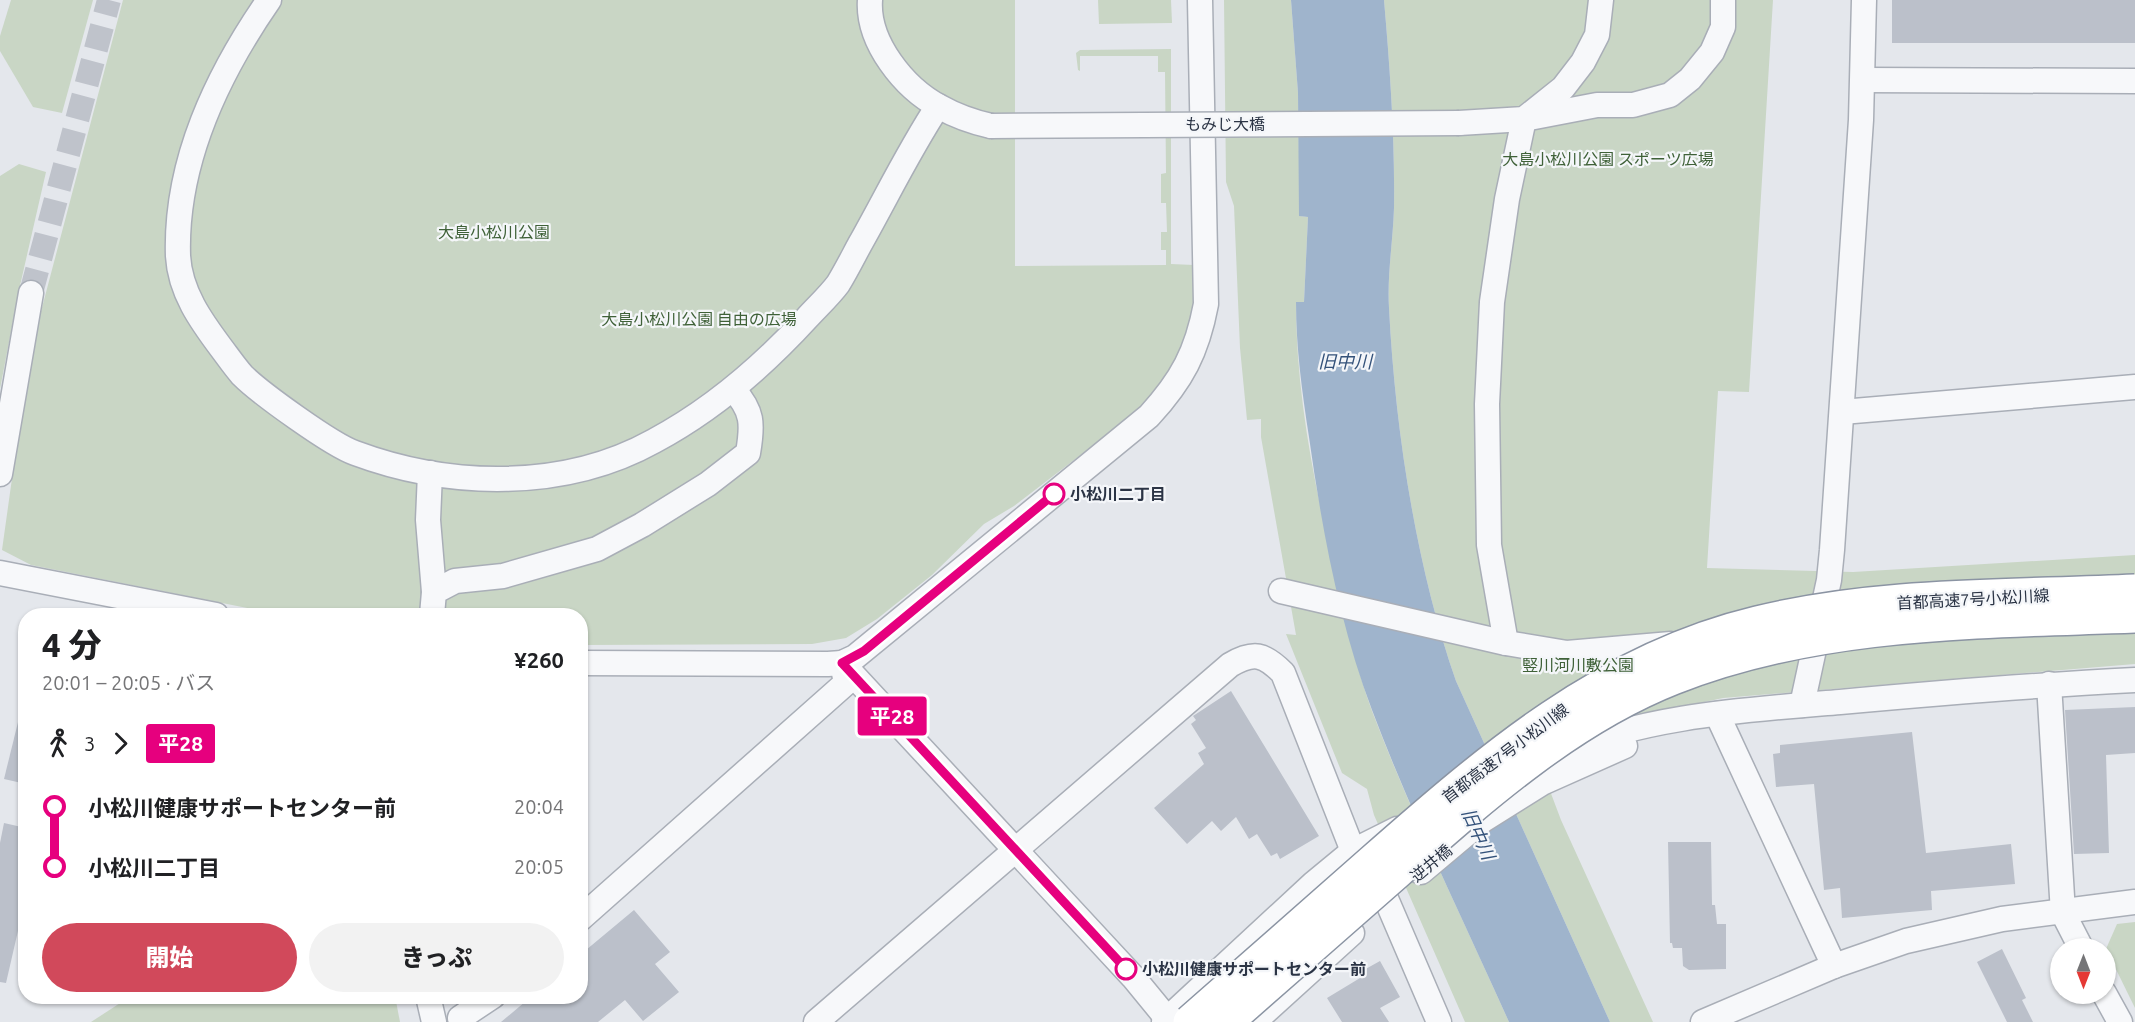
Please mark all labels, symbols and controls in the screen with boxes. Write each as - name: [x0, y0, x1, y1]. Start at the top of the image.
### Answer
- street label: もみじ大橋: [1185, 115, 1265, 133]
- park label: 大島小松川公園 スポーツ広場: [1502, 150, 1714, 168]
- park label: 大島小松川公園: [438, 223, 550, 241]
- park label: 大島小松川公園 自由の広場: [601, 310, 797, 328]
- water label: 旧中川: [1318, 351, 1374, 371]
- marker: 小松川二丁目: [1043, 483, 1065, 505]
- place label: 小松川二丁目: [1070, 485, 1166, 503]
- street label: 首都高速7号小松川線: [1896, 586, 2050, 612]
- text: 4 分: [42, 626, 102, 663]
- text: ¥260: [514, 647, 564, 672]
- park label: 竪川河川敷公園: [1522, 656, 1634, 674]
- text: 20:01 – 20:05 · バス: [42, 671, 215, 694]
- line badge: 平28: [858, 696, 926, 736]
- street label: 首都高速7号小松川線: [1438, 700, 1572, 806]
- text: 平28: [870, 704, 914, 728]
- icon: walk: [42, 727, 75, 760]
- icon: forward: [104, 727, 137, 760]
- text: 平28: [158, 731, 203, 755]
- text: 3: [84, 732, 95, 755]
- text: 小松川健康サポートセンター前: [88, 795, 396, 820]
- text: 20:04: [514, 795, 564, 818]
- water label: 旧中川: [1459, 805, 1500, 864]
- street label: 逆井橋: [1407, 841, 1455, 885]
- text: 小松川二丁目: [88, 855, 220, 880]
- text: 20:05: [514, 855, 564, 878]
- button: 開始: [42, 923, 297, 992]
- button: きっぷ: [309, 923, 564, 992]
- north arrow: [2050, 938, 2116, 1004]
- map controls: [2050, 938, 2116, 1004]
- marker: 小松川健康サポートセンター前: [1115, 958, 1137, 980]
- place label: 小松川健康サポートセンター前: [1142, 960, 1366, 978]

